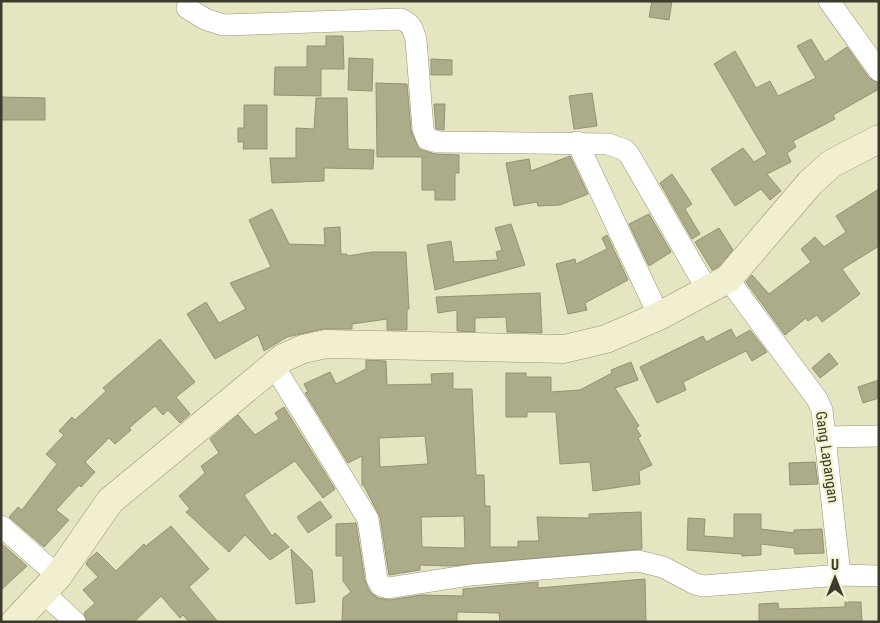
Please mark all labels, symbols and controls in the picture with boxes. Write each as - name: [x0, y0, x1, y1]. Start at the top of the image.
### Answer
- street label: Gang Lapangan: [812, 410, 842, 504]
- north arrow: [810, 553, 860, 603]
- text: U: [831, 557, 839, 573]

